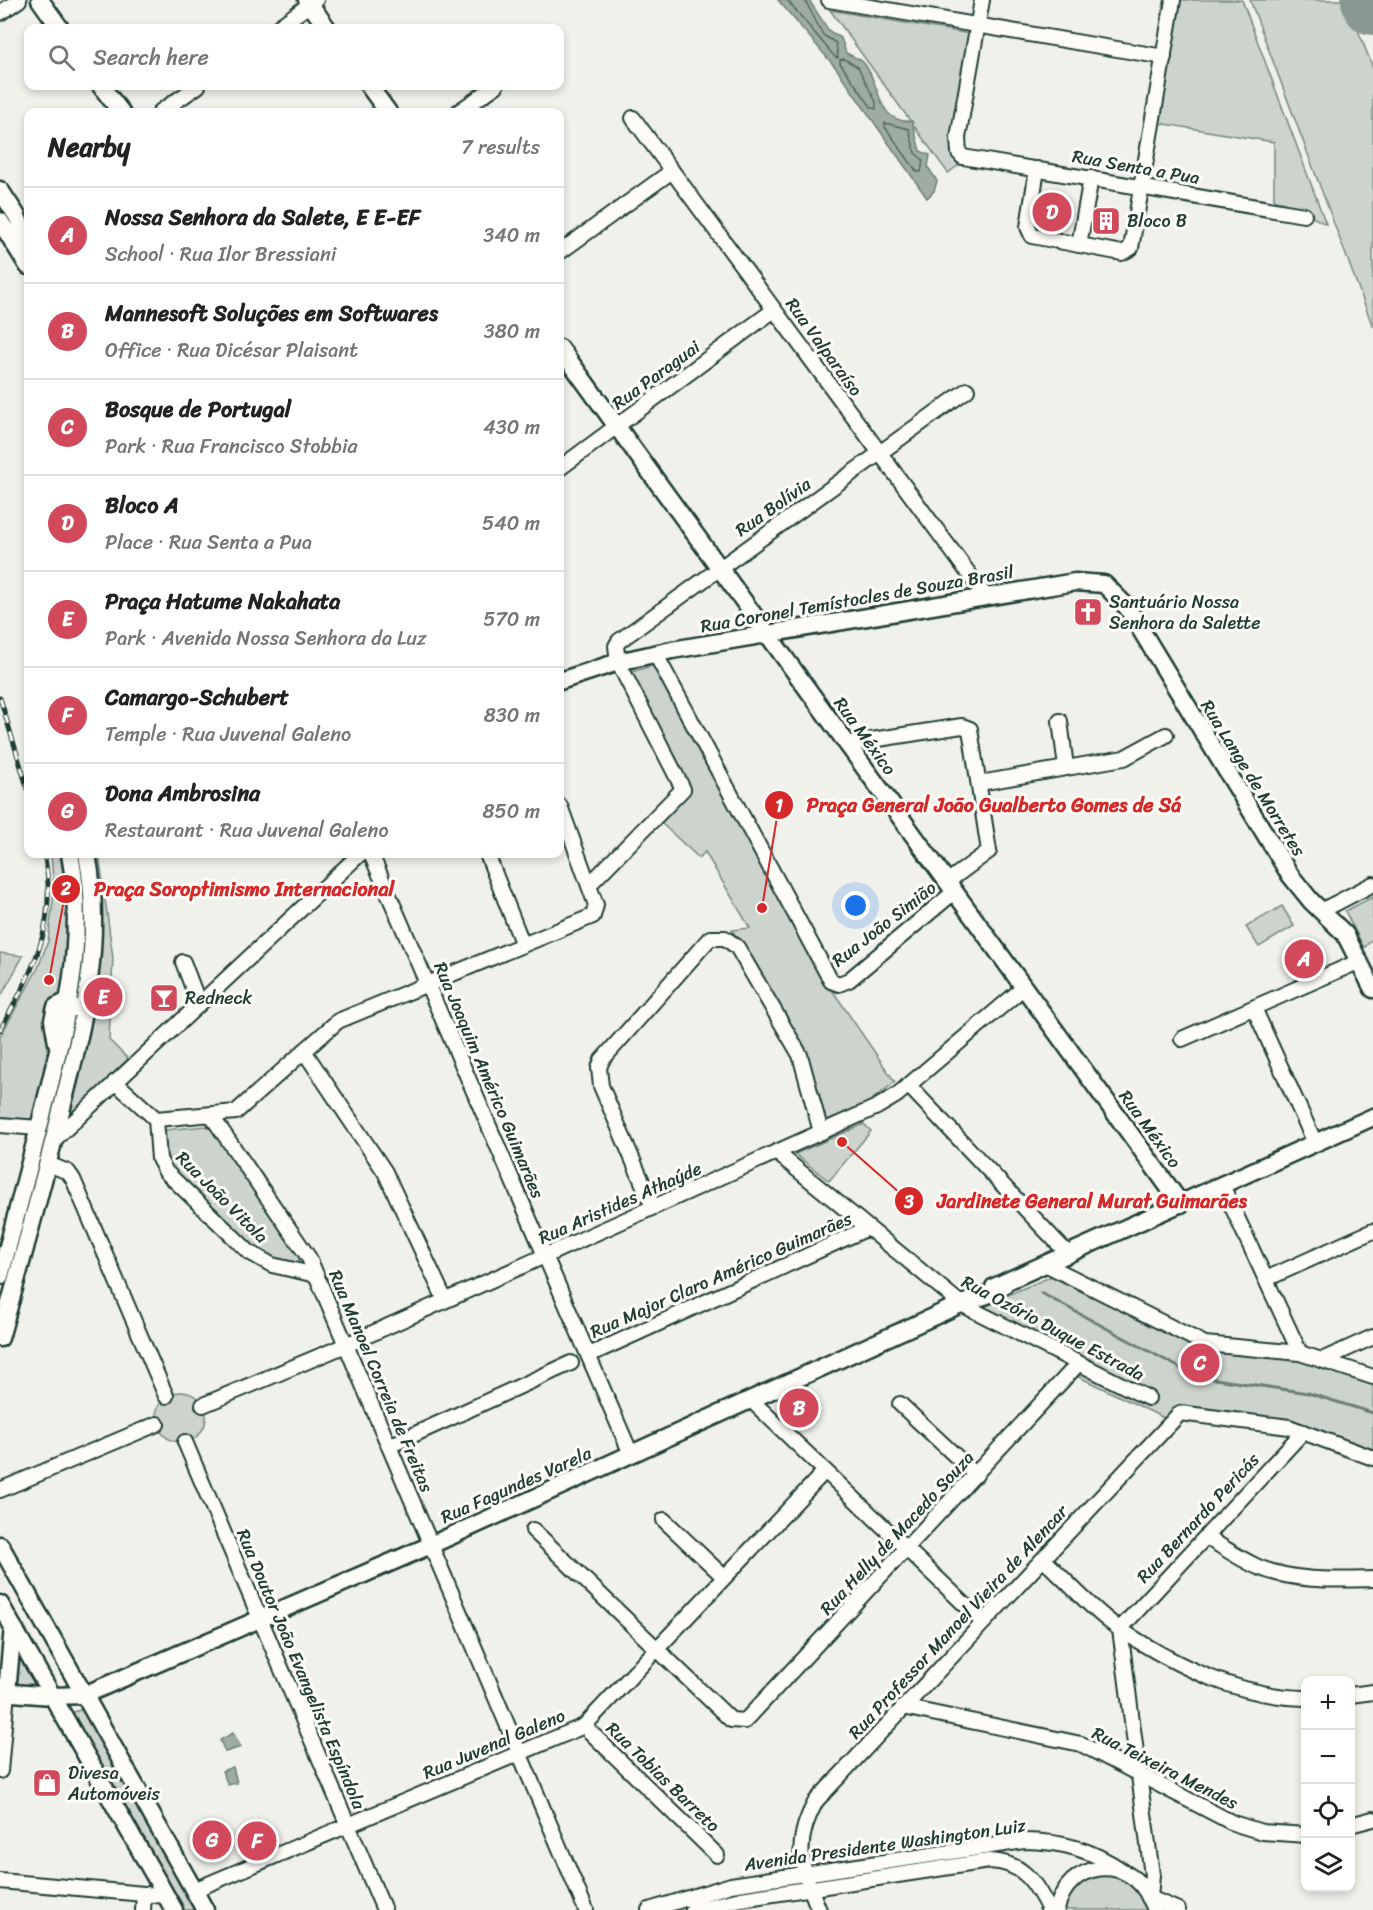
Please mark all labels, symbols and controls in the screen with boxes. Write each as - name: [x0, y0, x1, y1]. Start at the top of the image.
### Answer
- search box: [24, 24, 564, 90]
- text: Search here: [93, 38, 209, 77]
- icon: search: [45, 41, 78, 74]
- text: Nearby: [48, 124, 130, 170]
- text: 7 results: [461, 130, 540, 165]
- street label: Rua Senta a Pua: [1070, 140, 1202, 194]
- pin: D: [1032, 190, 1072, 234]
- text: Nossa Senhora da Salete, E E-EF: [105, 198, 420, 237]
- building icon: Bloco B: [1090, 205, 1122, 237]
- place label: Bloco B: [1127, 205, 1187, 237]
- text: A: [61, 218, 74, 253]
- text: 340 m: [483, 218, 540, 253]
- text: School · Rua Ilor Bressiani: [105, 237, 336, 272]
- street label: Rua Valparaíso: [777, 291, 871, 404]
- text: Mannesoft Soluções em Softwares: [105, 294, 438, 333]
- text: B: [61, 314, 74, 349]
- text: 380 m: [484, 314, 540, 349]
- street label: Rua Paraguai: [605, 331, 708, 418]
- text: Office · Rua Dicésar Plaisant: [105, 333, 358, 368]
- text: Bosque de Portugal: [105, 390, 291, 429]
- text: C: [61, 410, 74, 445]
- text: 430 m: [483, 410, 540, 445]
- text: Park · Rua Francisco Stobbia: [105, 429, 358, 464]
- street label: Rua Bolívia: [728, 468, 819, 545]
- text: Bloco A: [105, 486, 179, 525]
- text: D: [62, 506, 73, 541]
- text: 540 m: [482, 506, 540, 541]
- text: Place · Rua Senta a Pua: [105, 525, 312, 560]
- street label: Rua Coronel Temístocles de Souza Brasil: [698, 556, 1017, 642]
- text: Praça Hatume Nakahata: [105, 582, 340, 621]
- place label: Santuário Nossa Senhora da Salette: [1109, 586, 1260, 639]
- church icon: Santuário Nossa Senhora da Salette: [1072, 596, 1104, 628]
- text: E: [62, 602, 73, 637]
- text: 570 m: [483, 602, 540, 637]
- text: Park · Avenida Nossa Senhora da Luz: [105, 621, 427, 656]
- text: Camargo-Schubert: [105, 678, 289, 717]
- street label: Rua México: [825, 690, 905, 782]
- street label: Rua Lange de Morretes: [1192, 693, 1315, 863]
- text: F: [62, 698, 73, 733]
- text: 830 m: [484, 698, 540, 733]
- text: Temple · Rua Juvenal Galeno: [105, 717, 351, 752]
- text: Dona Ambrosina: [105, 774, 260, 813]
- callout: Praça General João Gualberto Gomes de Sá: [764, 786, 1194, 824]
- text: Praça General João Gualberto Gomes de Sá: [807, 788, 1181, 823]
- text: 1: [775, 790, 783, 822]
- text: G: [61, 794, 74, 829]
- text: 850 m: [483, 794, 540, 829]
- text: Restaurant · Rua Juvenal Galeno: [105, 813, 389, 848]
- callout: Praça Soroptimismo Internacional: [51, 870, 406, 908]
- text: Praça Soroptimismo Internacional: [94, 872, 395, 907]
- text: 2: [60, 873, 72, 905]
- street label: Rua João Simião: [824, 873, 944, 975]
- your location: [841, 891, 870, 920]
- pin: A: [1284, 936, 1324, 982]
- street label: Rua Joaquim Américo Guimarães: [425, 957, 554, 1204]
- pin: E: [84, 974, 122, 1020]
- bar icon: Redneck: [148, 982, 180, 1014]
- place label: Redneck: [185, 982, 253, 1014]
- street label: Rua México: [1110, 1083, 1190, 1175]
- street label: Rua João Vitola: [168, 1143, 276, 1251]
- street label: Rua Aristides Athaýde: [533, 1153, 707, 1253]
- callout: Jardinete General Murat Guimarães: [894, 1182, 1260, 1220]
- text: Jardinete General Murat Guimarães: [936, 1184, 1248, 1219]
- text: 3: [903, 1186, 914, 1218]
- street label: Rua Major Claro Américo Guimarães: [585, 1202, 858, 1347]
- street label: Rua Manoel Correia de Freitas: [319, 1265, 443, 1498]
- street label: Rua Ozório Duque Estrada: [956, 1266, 1150, 1390]
- pin: C: [1180, 1340, 1220, 1386]
- pin: B: [780, 1386, 818, 1430]
- street label: Rua Fagundes Varela: [435, 1437, 598, 1533]
- street label: Rua Helly de Macedo Souza: [812, 1443, 982, 1623]
- street label: Rua Bernardo Pericás: [1128, 1445, 1268, 1591]
- street label: Rua Professor Manoel Vieira de Alencar: [840, 1496, 1077, 1747]
- street label: Rua Doutor João Evangelista Espíndola: [227, 1524, 375, 1815]
- map controls: [1301, 1676, 1355, 1892]
- button: +: [1301, 1676, 1355, 1730]
- street label: Rua Juvenal Galeno: [418, 1700, 570, 1788]
- street label: Rua Tobias Barreto: [598, 1714, 728, 1840]
- street label: Rua Teixeira Mendes: [1086, 1717, 1244, 1819]
- button: −: [1301, 1730, 1355, 1784]
- place label: Divesa Automóveis: [67, 1757, 160, 1810]
- shop icon: Divesa Automóveis: [31, 1767, 63, 1799]
- button: locate: [1301, 1784, 1355, 1838]
- street label: Avenida Presidente Washington Luiz: [741, 1809, 1028, 1881]
- pin: G: [192, 1818, 232, 1862]
- pin: F: [238, 1818, 276, 1864]
- button: layers: [1301, 1838, 1355, 1892]

